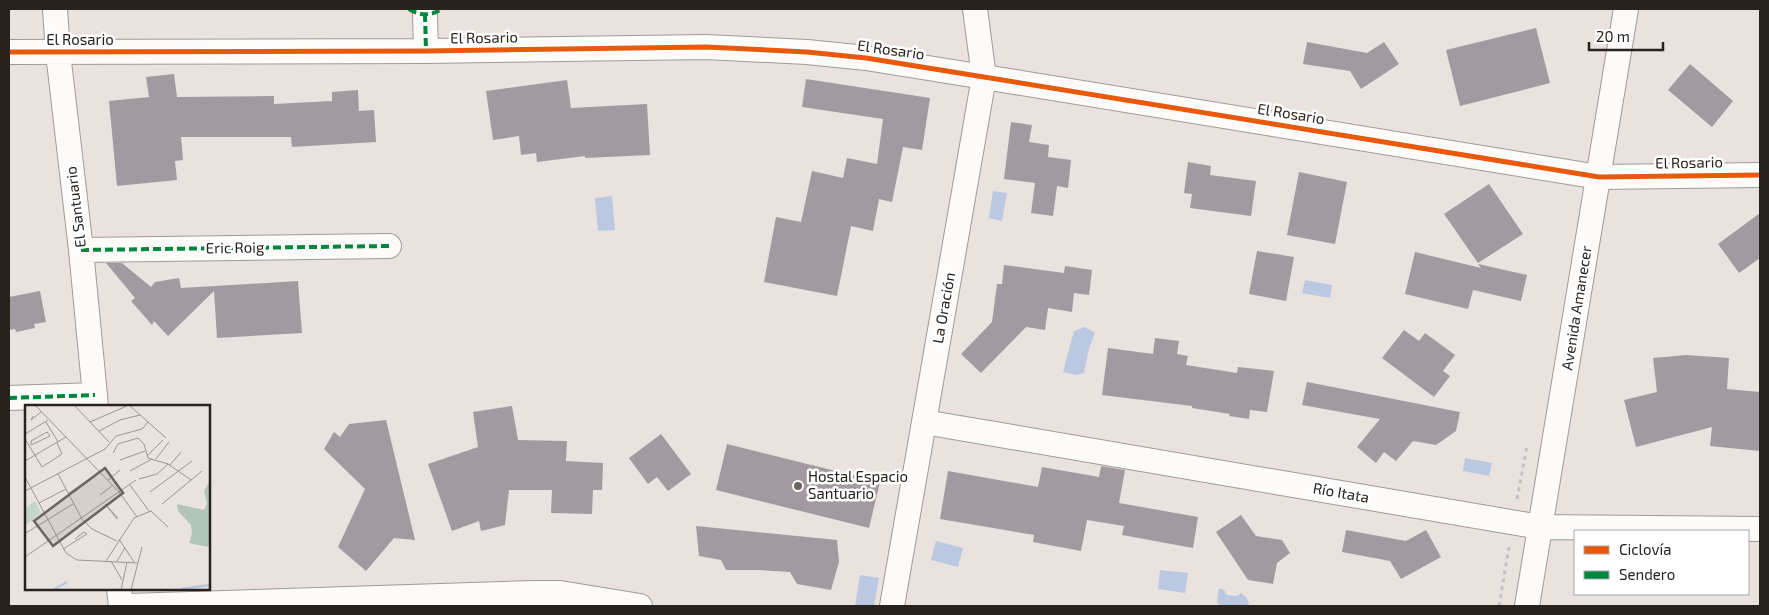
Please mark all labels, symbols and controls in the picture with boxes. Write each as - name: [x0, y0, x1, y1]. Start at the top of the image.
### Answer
- scale bar: [1589, 20, 1663, 52]
- street label: El Rosario: [450, 27, 518, 47]
- text: 20 m: [1596, 27, 1630, 45]
- street label: El Rosario: [46, 30, 114, 48]
- street label: El Rosario: [856, 35, 926, 63]
- street label: El Rosario: [1256, 99, 1326, 127]
- street label: El Rosario: [1655, 152, 1723, 172]
- street label: El Santuario: [61, 165, 89, 249]
- street label: Eric Roig: [206, 237, 265, 257]
- street label: Avenida Amanecer: [1557, 244, 1595, 371]
- street label: La Oración: [928, 271, 958, 345]
- inset map: [25, 405, 210, 590]
- place label: Hostal Espacio Santuario: [808, 467, 908, 502]
- street label: Río Itata: [1312, 478, 1371, 506]
- marker: Hostal Espacio Santuario: [792, 480, 804, 492]
- legend: [1574, 530, 1749, 595]
- text: Ciclovía: [1619, 540, 1671, 558]
- text: Sendero: [1619, 565, 1675, 583]

